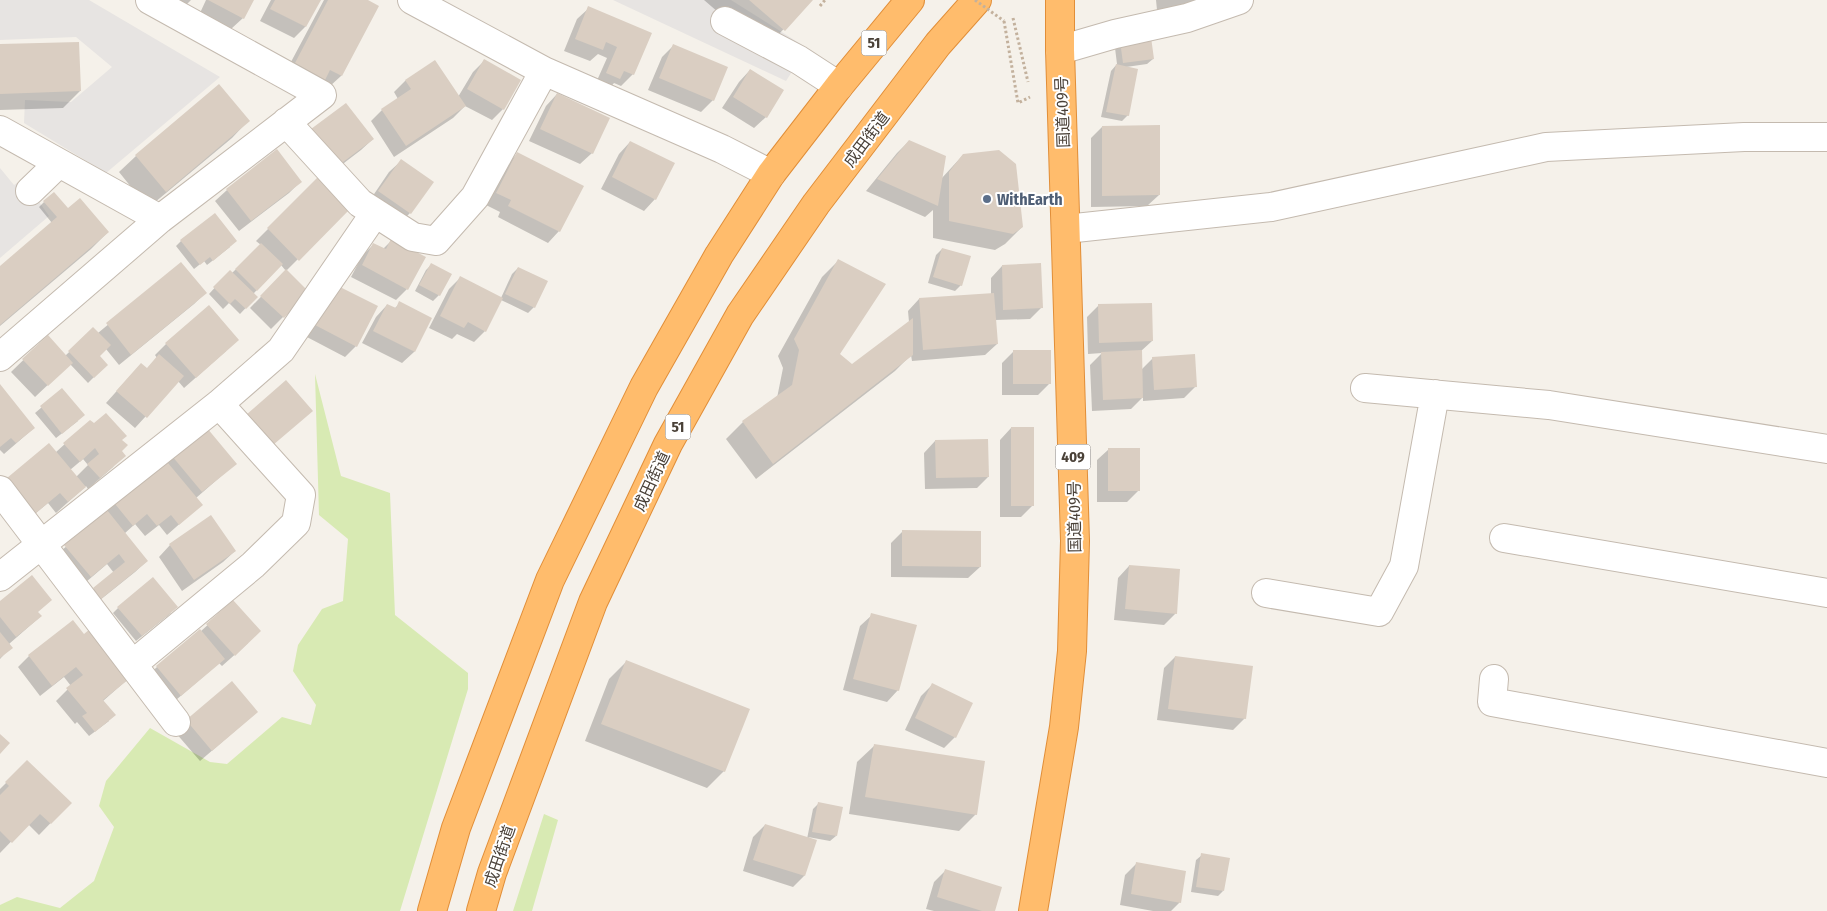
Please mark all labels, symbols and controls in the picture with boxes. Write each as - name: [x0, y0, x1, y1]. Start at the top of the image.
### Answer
- road number: 51: [862, 30, 886, 56]
- street label: 国道409号: [1052, 76, 1073, 148]
- street label: 成田街道: [840, 108, 893, 171]
- place label: WithEarth: [997, 190, 1063, 209]
- marker: WithEarth: [981, 193, 993, 205]
- road number: 51: [666, 414, 690, 440]
- road number: 409: [1056, 444, 1090, 470]
- street label: 成田街道: [629, 448, 674, 514]
- street label: 国道409号: [1064, 481, 1085, 553]
- street label: 成田街道: [480, 823, 519, 890]

